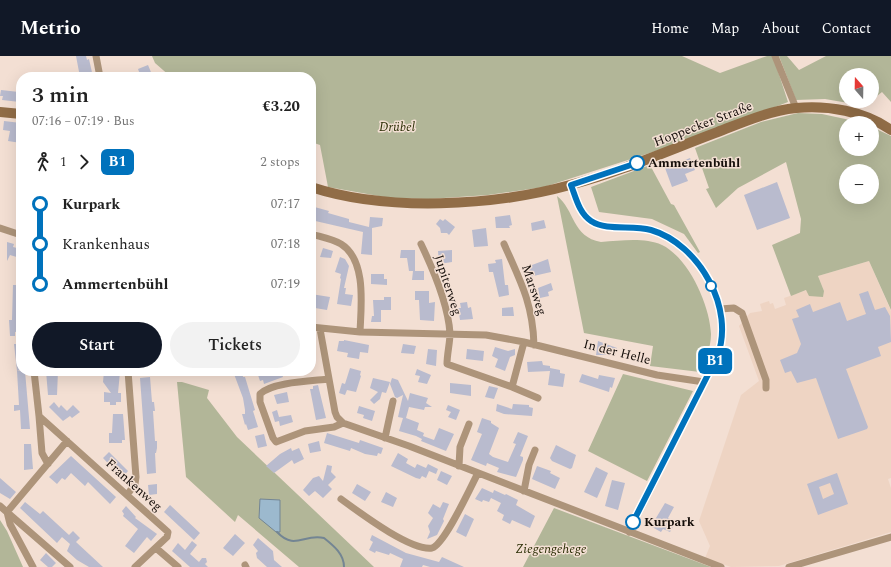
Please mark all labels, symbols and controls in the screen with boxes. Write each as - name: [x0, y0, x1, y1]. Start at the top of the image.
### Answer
- text: Metrio: [20, 14, 81, 43]
- text: Home: [651, 18, 689, 39]
- text: Map: [711, 18, 739, 39]
- text: About: [761, 18, 800, 39]
- text: Contact: [822, 18, 871, 39]
- north arrow: [839, 68, 879, 108]
- map controls: [839, 68, 879, 204]
- text: 3 min: [32, 79, 89, 112]
- text: €3.20: [262, 95, 300, 118]
- street label: Hoppecker Straße: [651, 96, 755, 152]
- text: 07:16 – 07:19 · Bus: [32, 111, 135, 131]
- button: +: [839, 116, 879, 156]
- park label: Drübel: [379, 117, 416, 137]
- icon: walk: [32, 151, 54, 173]
- icon: forward: [73, 151, 95, 173]
- text: B1: [109, 151, 126, 172]
- text: 1: [60, 152, 67, 172]
- text: 2 stops: [260, 152, 300, 172]
- place label: Ammertenbühl: [648, 153, 740, 173]
- marker: Ammertenbühl: [629, 155, 645, 171]
- button: −: [839, 164, 879, 204]
- text: Kurpark: [62, 193, 120, 216]
- text: 07:17: [271, 194, 300, 214]
- text: Krankenhaus: [62, 233, 150, 256]
- text: 07:18: [271, 234, 300, 254]
- street label: Jupiterweg: [429, 252, 467, 318]
- street label: Marsweg: [516, 262, 552, 318]
- text: Ammertenbühl: [62, 273, 168, 296]
- text: 07:19: [271, 274, 300, 294]
- unlabelled marker: [705, 280, 717, 292]
- button: Start: [32, 322, 162, 368]
- button: Tickets: [170, 322, 300, 368]
- street label: In der Helle: [581, 334, 653, 370]
- line badge: B1: [697, 348, 733, 374]
- text: B1: [706, 350, 724, 371]
- street label: Frankenweg: [101, 454, 167, 516]
- place label: Kurpark: [644, 512, 695, 532]
- marker: Kurpark: [625, 514, 641, 530]
- park label: Ziegengehege: [516, 539, 587, 559]

